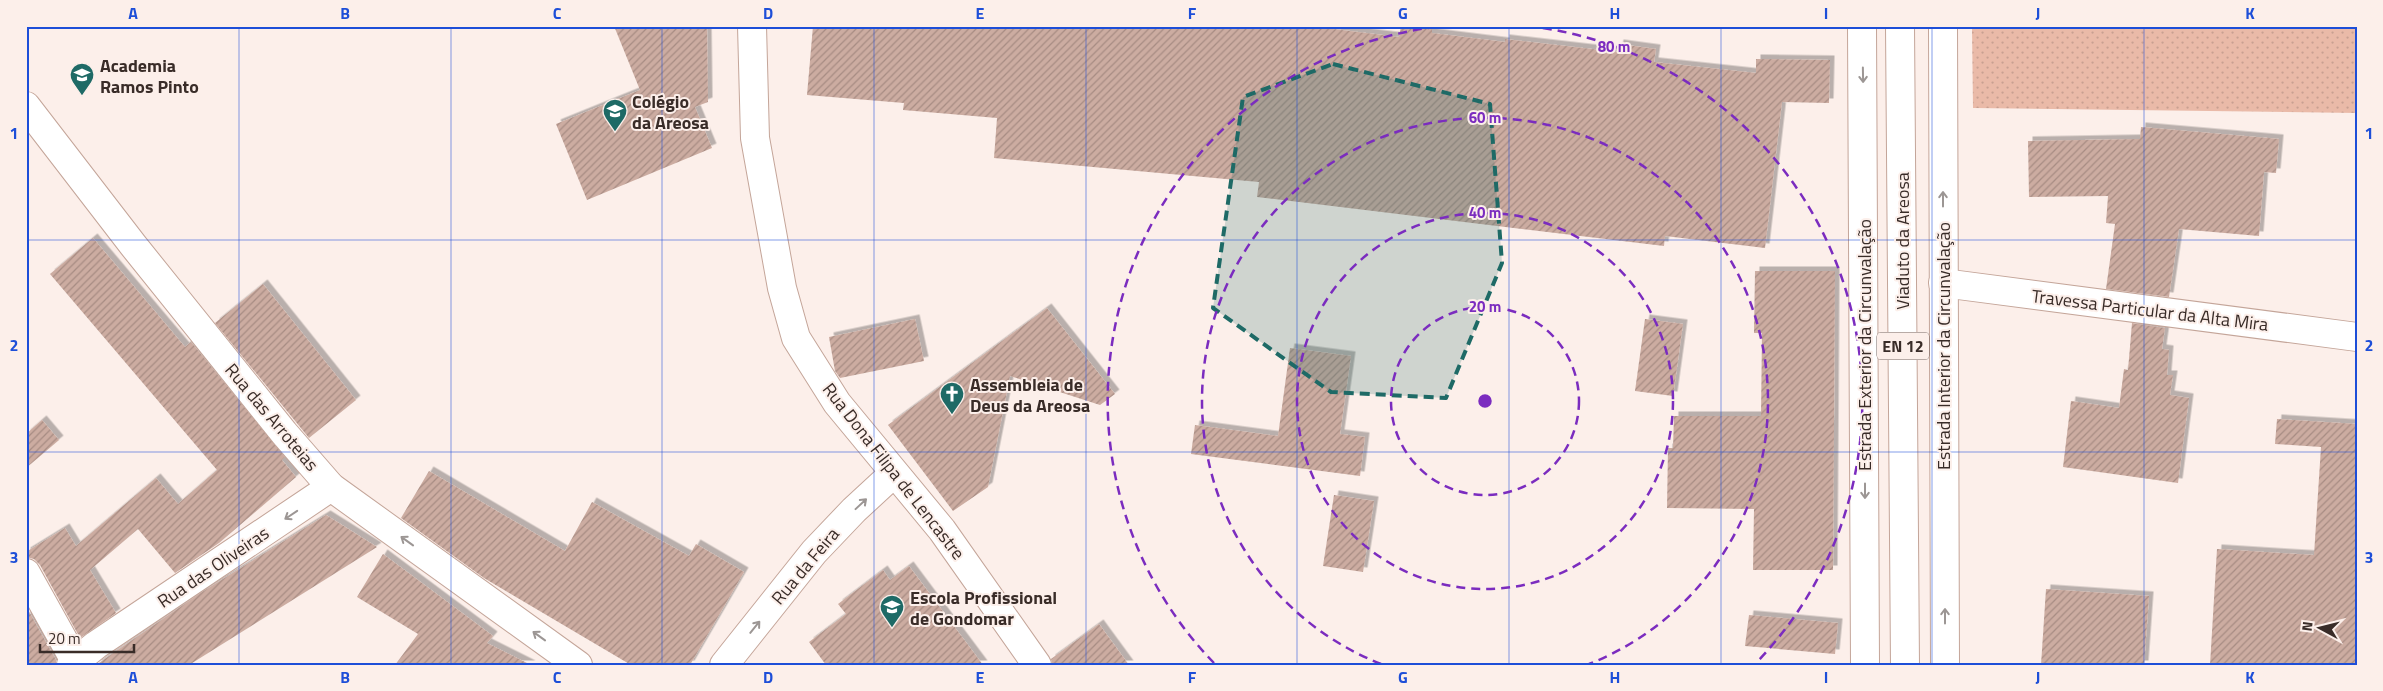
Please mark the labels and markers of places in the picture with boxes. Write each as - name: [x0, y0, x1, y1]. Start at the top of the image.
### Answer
- place label: Academia Ramos Pinto: [100, 52, 199, 100]
- school or university icon: Academia Ramos Pinto: [69, 62, 95, 96]
- place label: Colégio da Areosa: [632, 88, 709, 136]
- school or university icon: Colégio da Areosa: [602, 98, 628, 132]
- place label: Assembleia de Deus da Areosa: [970, 371, 1090, 419]
- church icon: Assembleia de Deus da Areosa: [939, 381, 965, 415]
- centre of rings: [1476, 392, 1494, 410]
- place label: Escola Profissional de Gondomar: [910, 584, 1057, 632]
- school or university icon: Escola Profissional de Gondomar: [879, 594, 905, 628]

